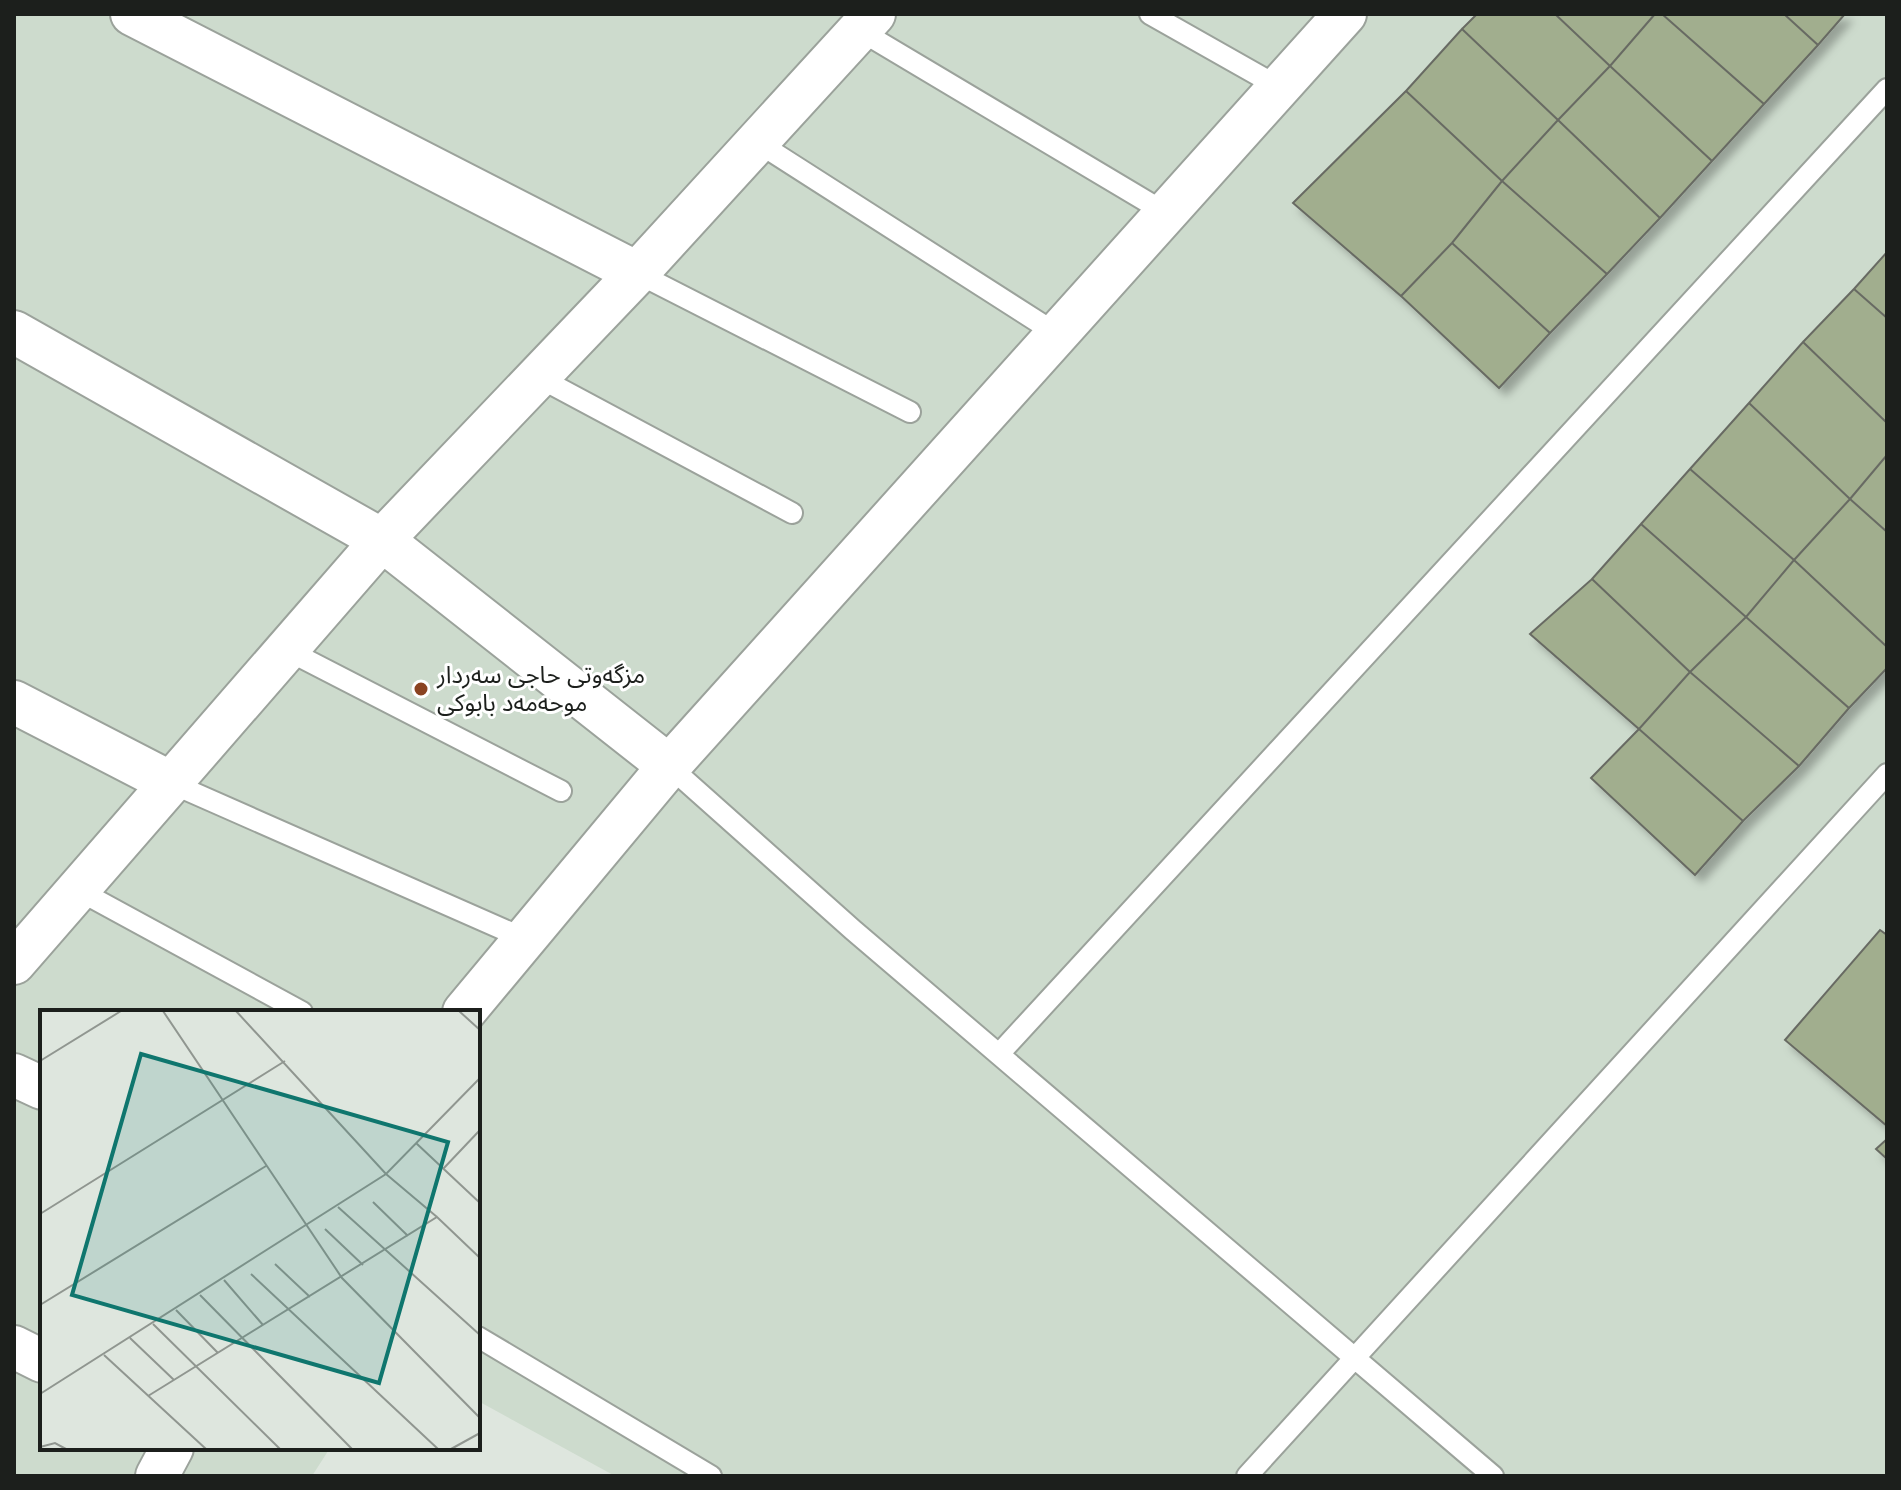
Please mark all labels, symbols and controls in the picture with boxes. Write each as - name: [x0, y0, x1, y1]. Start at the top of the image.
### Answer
- place label: مزگەوتی حاجی سەردار موحەمەد بابوکی: [436, 650, 645, 729]
- marker: مزگەوتی حاجی سەردار موحەمەد بابوکی: [412, 680, 430, 698]
- inset map: [40, 1010, 480, 1450]

